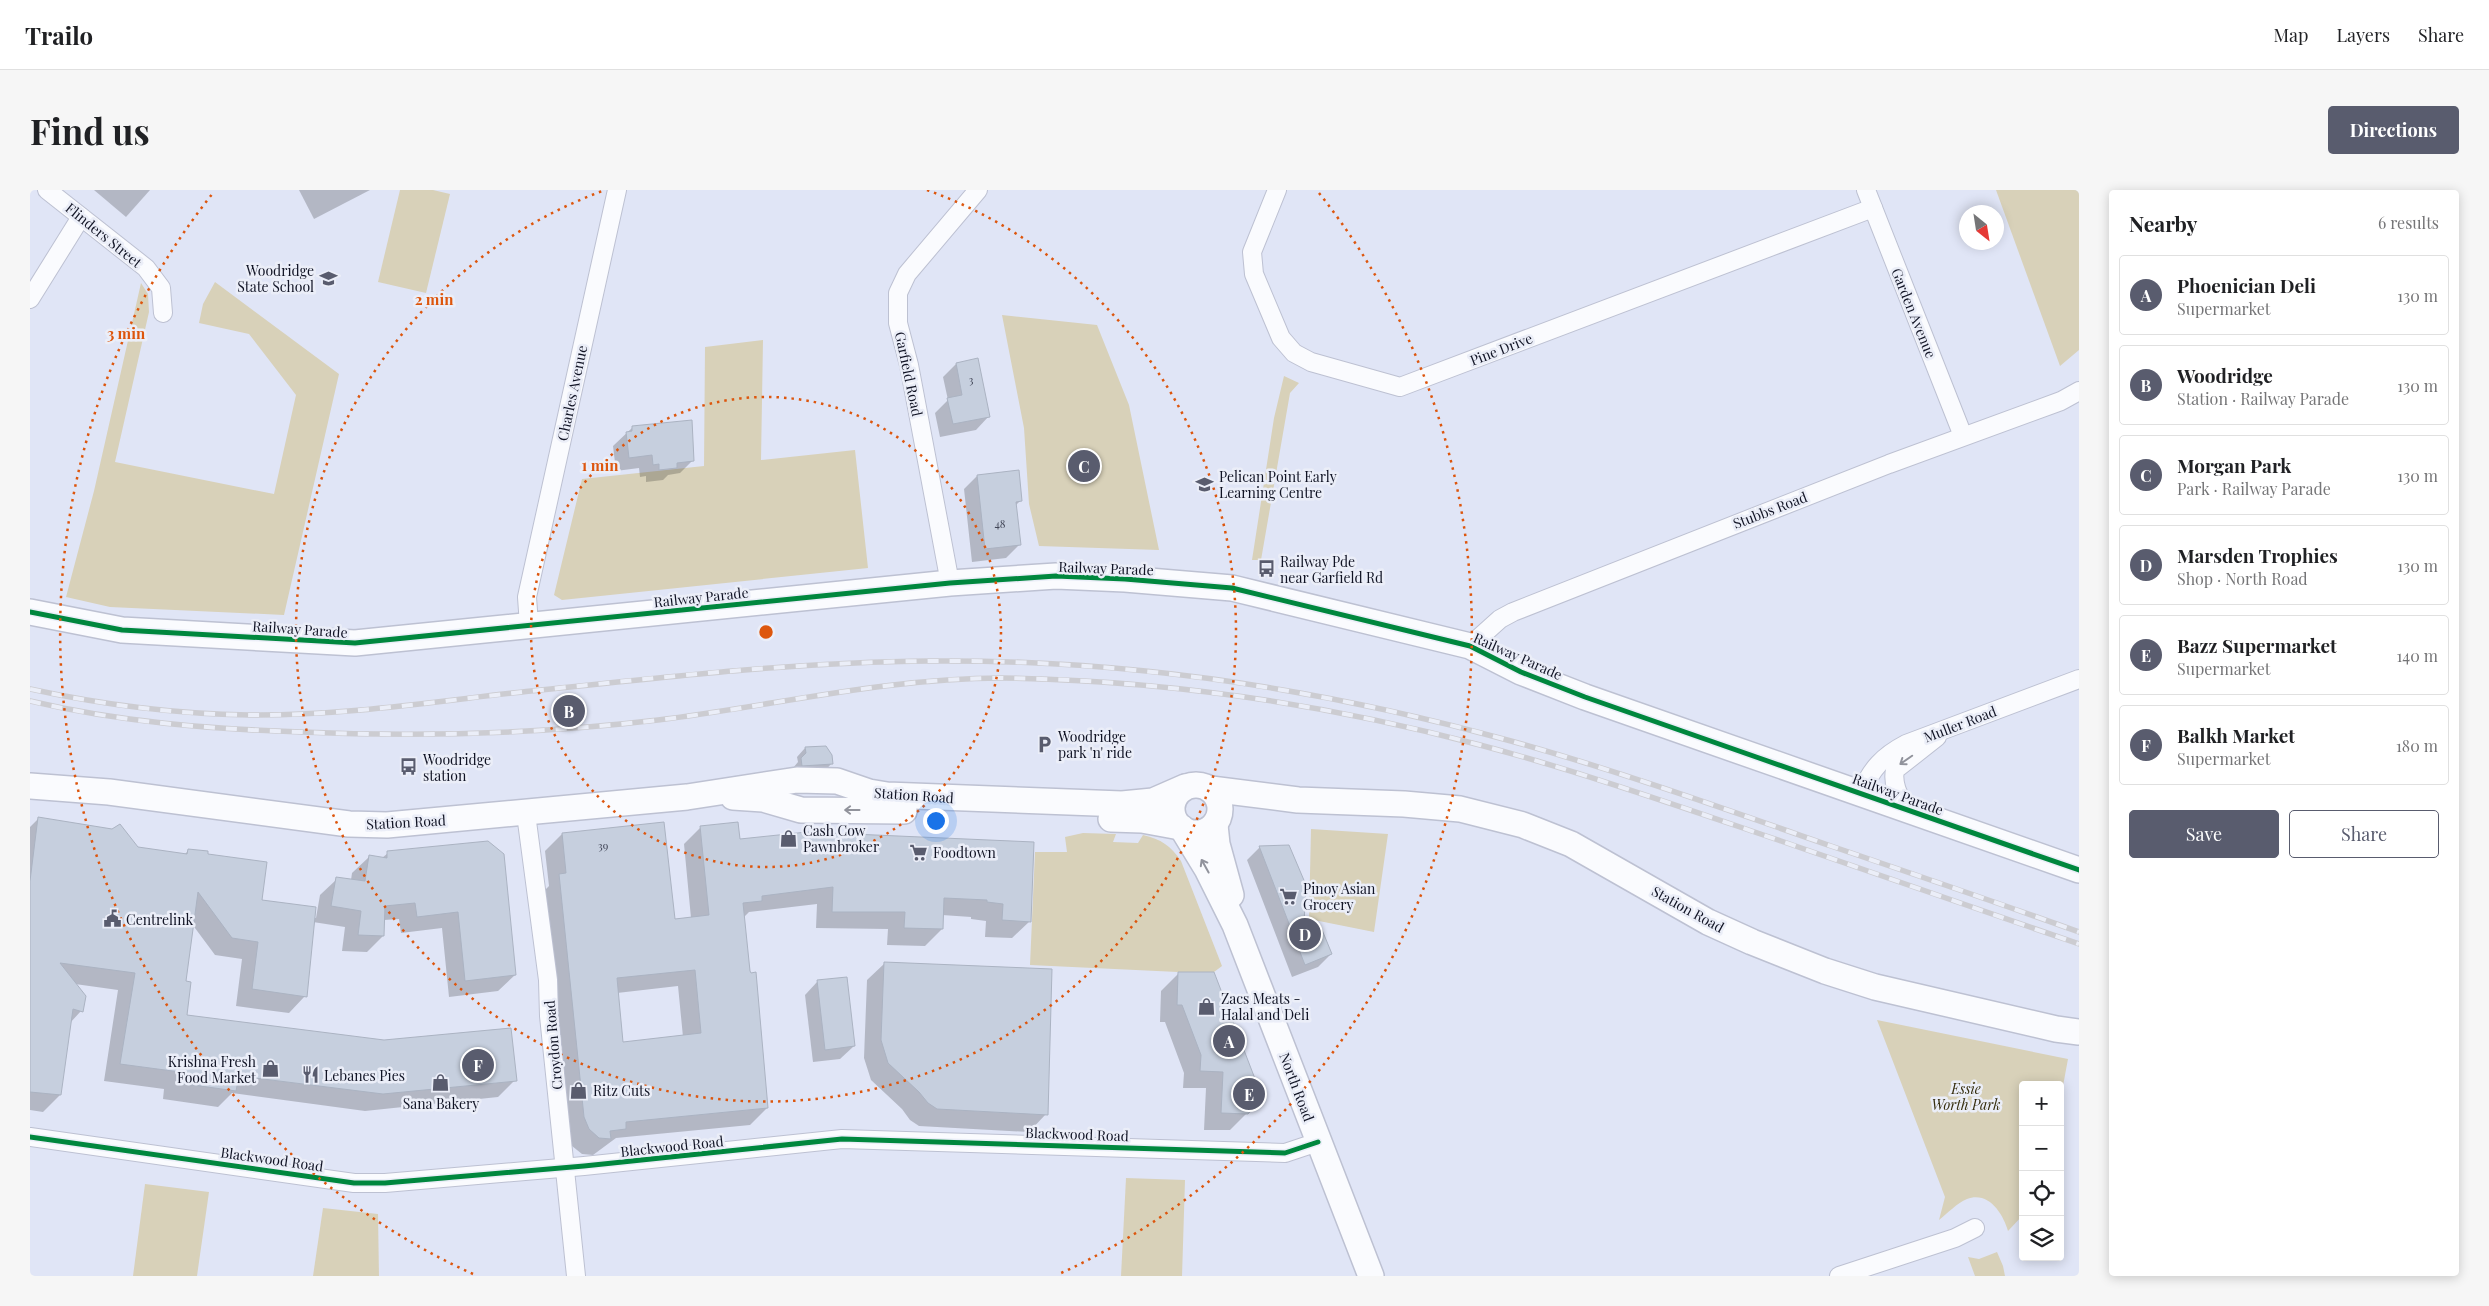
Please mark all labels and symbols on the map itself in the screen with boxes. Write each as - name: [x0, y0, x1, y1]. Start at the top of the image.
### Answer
- street label: Flinders Street: [62, 198, 147, 272]
- north arrow: [1959, 205, 2004, 250]
- place label: Woodridge State School: [237, 261, 314, 296]
- street label: Garden Avenue: [1887, 265, 1941, 361]
- school or university icon: Woodridge State School: [318, 268, 338, 288]
- text: 2 min: [415, 289, 454, 309]
- text: 3 min: [107, 323, 146, 343]
- street label: Pine Drive: [1467, 328, 1535, 370]
- street label: Garfield Road: [891, 330, 927, 418]
- street label: Charles Avenue: [553, 343, 591, 443]
- house number: 3: [969, 372, 974, 387]
- pin: C: [1068, 447, 1100, 485]
- text: 1 min: [582, 455, 619, 475]
- place label: Pelican Point Early Learning Centre: [1219, 467, 1337, 502]
- school or university icon: Pelican Point Early Learning Centre: [1195, 474, 1215, 494]
- street label: Stubbs Road: [1730, 487, 1810, 533]
- house number: 48: [994, 516, 1006, 531]
- place label: Railway Pde near Garfield Rd: [1280, 552, 1383, 587]
- street label: Railway Parade: [1058, 557, 1154, 579]
- bus stop icon: Railway Pde near Garfield Rd: [1256, 559, 1276, 579]
- street label: Railway Parade: [653, 583, 749, 611]
- street label: Railway Parade: [252, 616, 348, 642]
- centre of rings: [757, 623, 775, 641]
- street label: Railway Parade: [1471, 628, 1565, 684]
- pin: B: [553, 692, 585, 730]
- street label: Muller Road: [1921, 701, 1999, 747]
- place label: Woodridge park 'n' ride: [1057, 727, 1132, 762]
- parking icon: Woodridge park 'n' ride: [1034, 734, 1054, 754]
- place label: Woodridge station: [422, 750, 491, 785]
- one-way arrow: [1900, 755, 1914, 765]
- bus stop icon: Woodridge station: [399, 757, 419, 777]
- street label: Railway Parade: [1850, 769, 1946, 819]
- street label: Station Road: [873, 783, 955, 807]
- one-way arrow: [845, 805, 861, 815]
- your location: [923, 808, 949, 834]
- street label: Station Road: [366, 810, 446, 834]
- place label: Cash Cow Pawnbroker: [803, 821, 880, 856]
- shop icon: Cash Cow Pawnbroker: [779, 828, 799, 848]
- house number: 39: [598, 838, 609, 853]
- supermarket icon: Foodtown: [909, 842, 929, 862]
- place label: Foodtown: [933, 843, 996, 862]
- one-way arrow: [1200, 859, 1210, 874]
- place label: Pinoy Asian Grocery: [1303, 879, 1376, 914]
- street label: Station Road: [1648, 881, 1728, 937]
- supermarket icon: Pinoy Asian Grocery: [1279, 886, 1299, 906]
- public building icon: Centrelink: [102, 909, 122, 929]
- place label: Centrelink: [126, 910, 194, 929]
- pin: D: [1289, 915, 1321, 953]
- place label: Zacs Meats - Halal and Deli: [1221, 989, 1309, 1024]
- shop icon: Zacs Meats - Halal and Deli: [1197, 996, 1217, 1016]
- street label: Croydon Road: [540, 1000, 566, 1090]
- pin: A: [1213, 1022, 1245, 1060]
- pin: F: [462, 1046, 494, 1084]
- street label: North Road: [1275, 1050, 1319, 1124]
- place label: Krishna Fresh Food Market: [168, 1052, 257, 1087]
- shop icon: Krishna Fresh Food Market: [260, 1059, 280, 1079]
- restaurant icon: Lebanes Pies: [300, 1065, 320, 1085]
- place label: Lebanes Pies: [324, 1066, 405, 1085]
- shop icon: Sana Bakery: [431, 1073, 451, 1093]
- pin: E: [1233, 1075, 1265, 1113]
- park label: Essie Worth Park: [1931, 1079, 2001, 1114]
- shop icon: Ritz Cuts: [569, 1080, 589, 1100]
- place label: Ritz Cuts: [593, 1081, 650, 1100]
- place label: Sana Bakery: [403, 1094, 479, 1113]
- street label: Blackwood Road: [1025, 1123, 1129, 1145]
- street label: Blackwood Road: [620, 1131, 724, 1161]
- street label: Blackwood Road: [219, 1142, 325, 1176]

